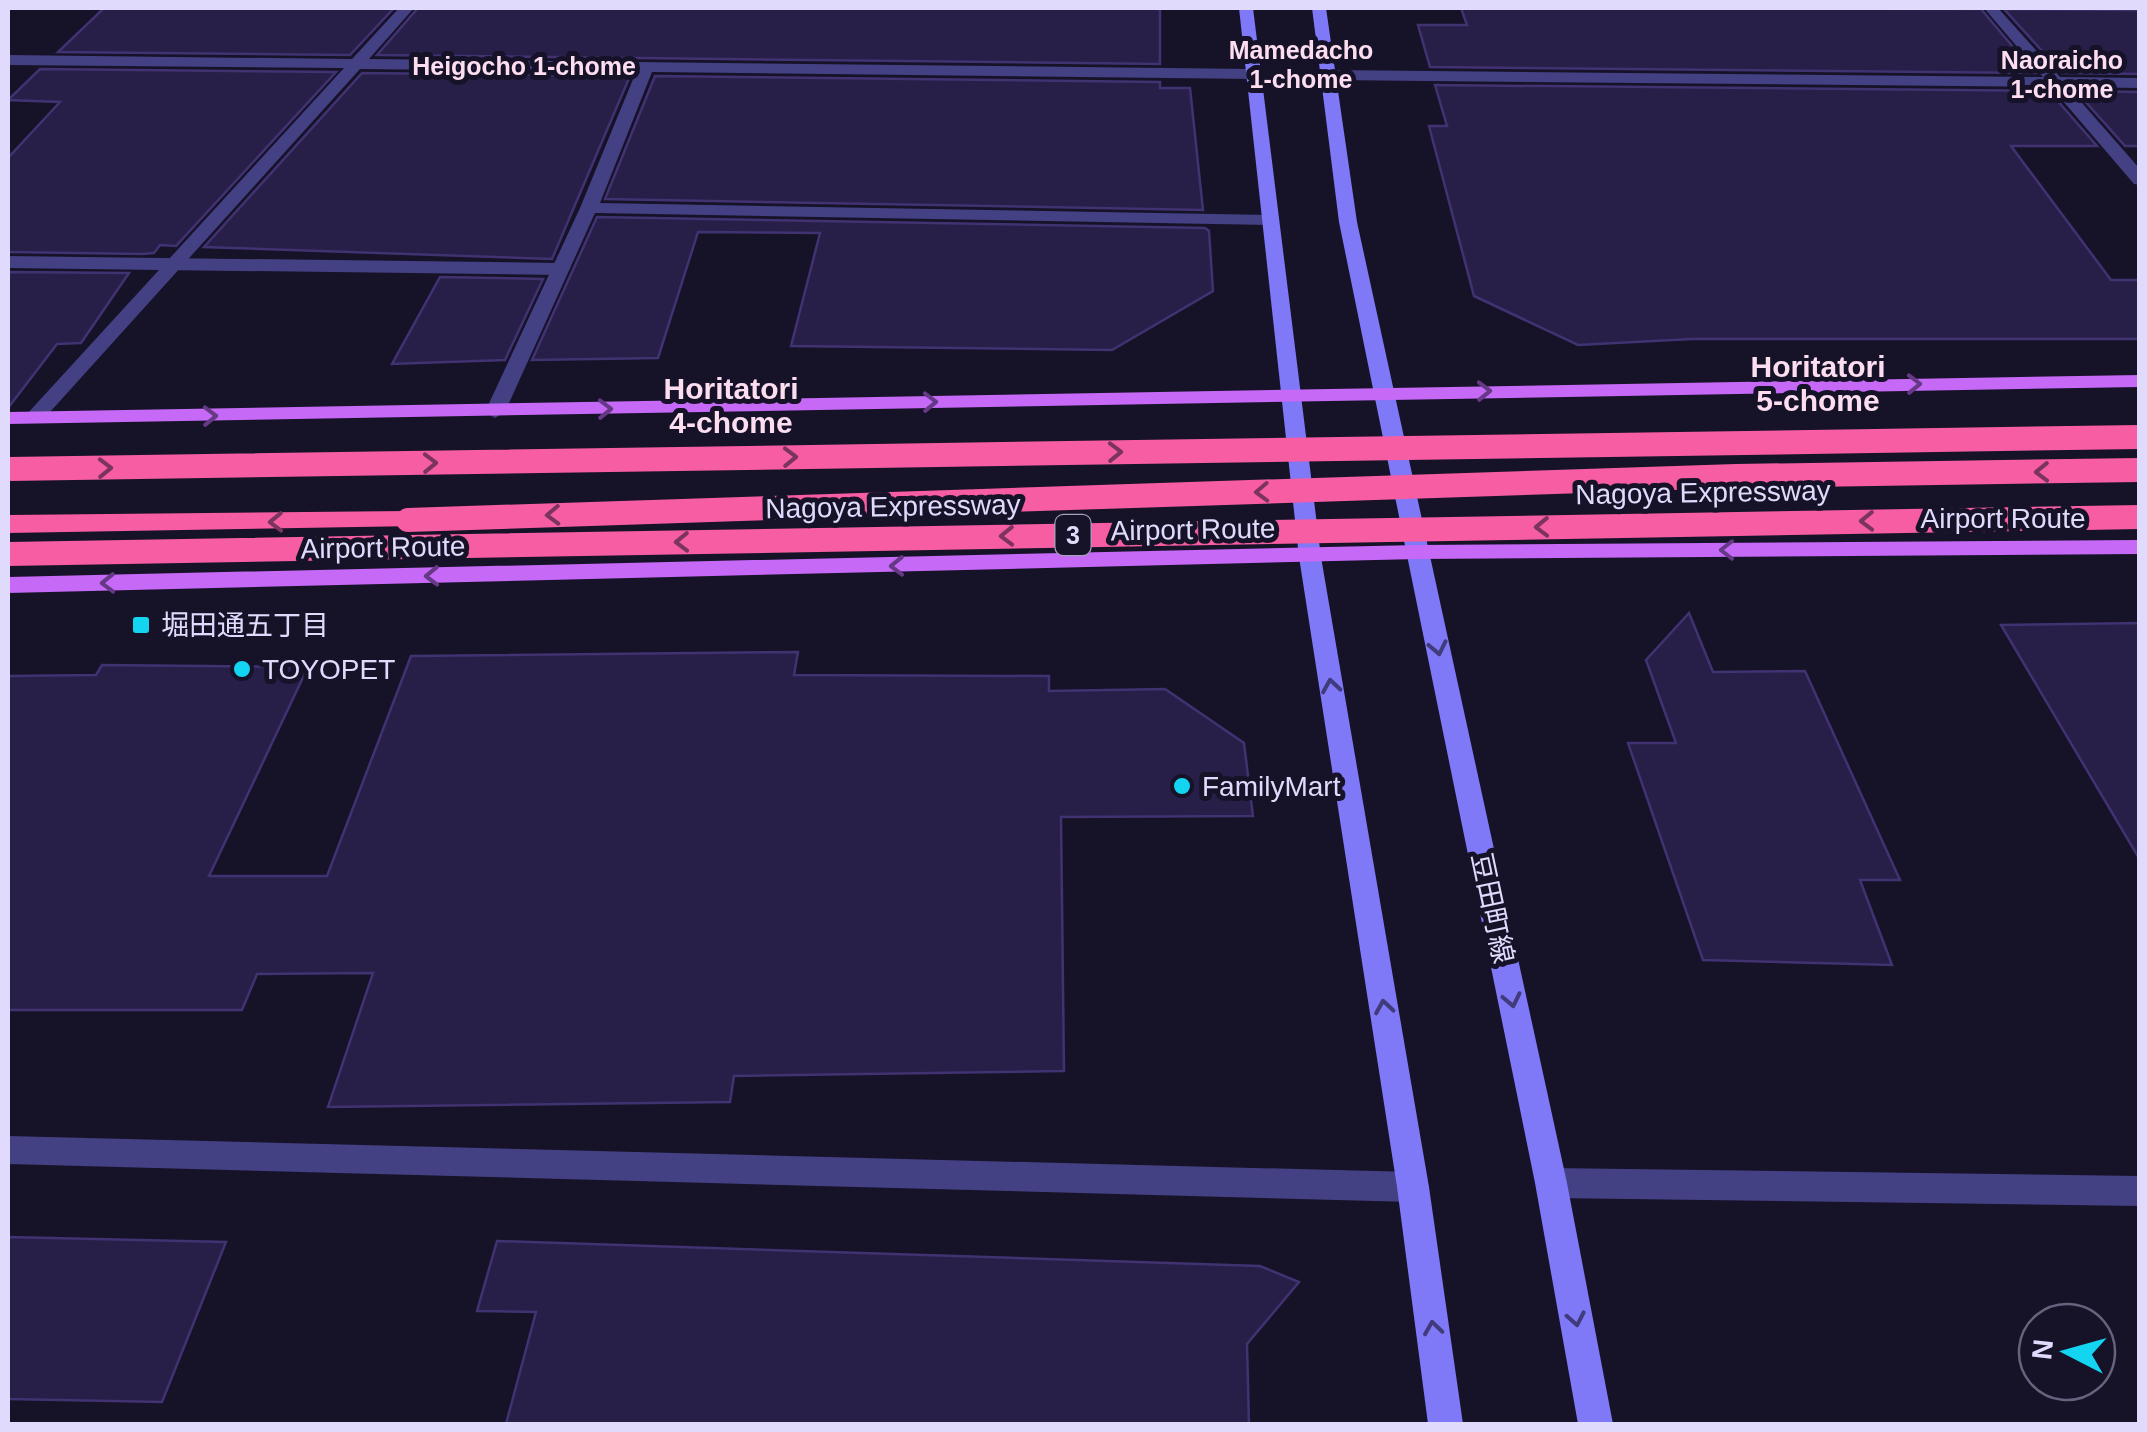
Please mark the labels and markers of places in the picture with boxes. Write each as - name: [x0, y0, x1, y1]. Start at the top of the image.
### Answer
- place label: 堀田通五丁目: [161, 610, 329, 641]
- marker: 堀田通五丁目: [130, 614, 152, 636]
- place label: TOYOPET: [262, 654, 395, 685]
- marker: TOYOPET: [231, 658, 253, 680]
- place label: FamilyMart: [1202, 771, 1341, 802]
- marker: FamilyMart: [1171, 775, 1193, 797]

